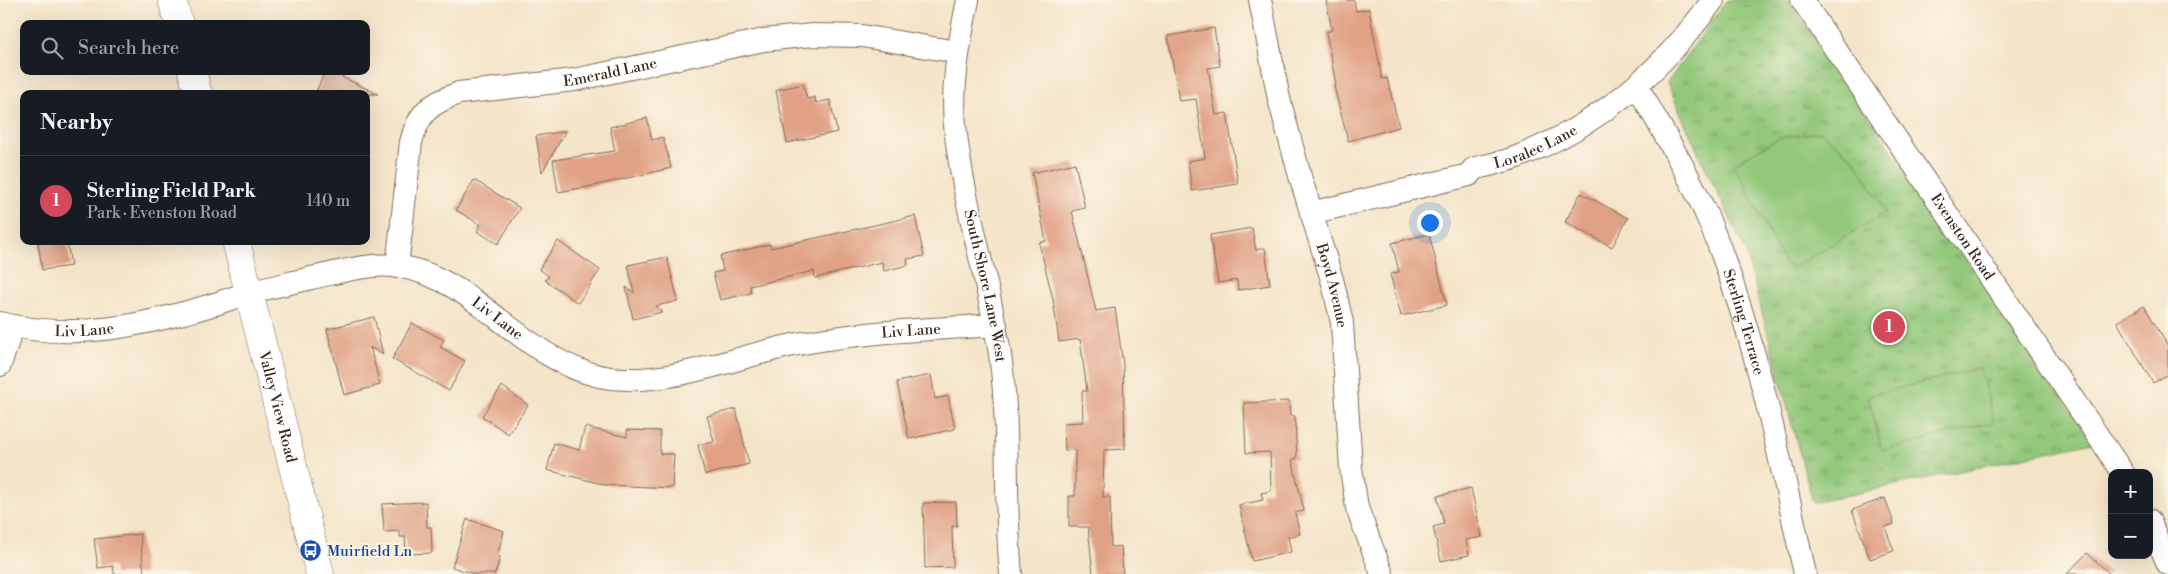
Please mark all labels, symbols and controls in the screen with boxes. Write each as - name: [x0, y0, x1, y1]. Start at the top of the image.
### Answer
- search box: [20, 20, 370, 75]
- icon: search: [38, 34, 66, 62]
- text: Search here: [78, 36, 179, 60]
- street label: Emerald Lane: [562, 54, 659, 91]
- text: Nearby: [40, 110, 113, 136]
- street label: Loralee Lane: [1492, 121, 1581, 173]
- text: Sterling Field Park: [87, 179, 256, 203]
- street label: Evenston Road: [1926, 190, 1999, 284]
- text: 1: [52, 191, 60, 211]
- text: 140 m: [306, 191, 350, 211]
- text: Park · Evenston Road: [87, 203, 237, 223]
- street label: South Shore Lane West: [959, 208, 1010, 364]
- your location: [1417, 210, 1443, 236]
- street label: Boyd Avenue: [1311, 240, 1351, 328]
- street label: Sterling Terrace: [1718, 267, 1768, 377]
- street label: Liv Lane: [468, 293, 527, 344]
- pin: 1: [1873, 308, 1905, 346]
- street label: Liv Lane: [54, 319, 115, 341]
- street label: Liv Lane: [881, 320, 941, 343]
- street label: Valley View Road: [254, 348, 301, 465]
- map controls: [2108, 469, 2153, 559]
- button: +: [2108, 469, 2153, 514]
- button: −: [2108, 514, 2153, 559]
- bus stop icon: Muirfield Ln: [299, 539, 323, 563]
- place label: Muirfield Ln: [327, 542, 412, 561]

